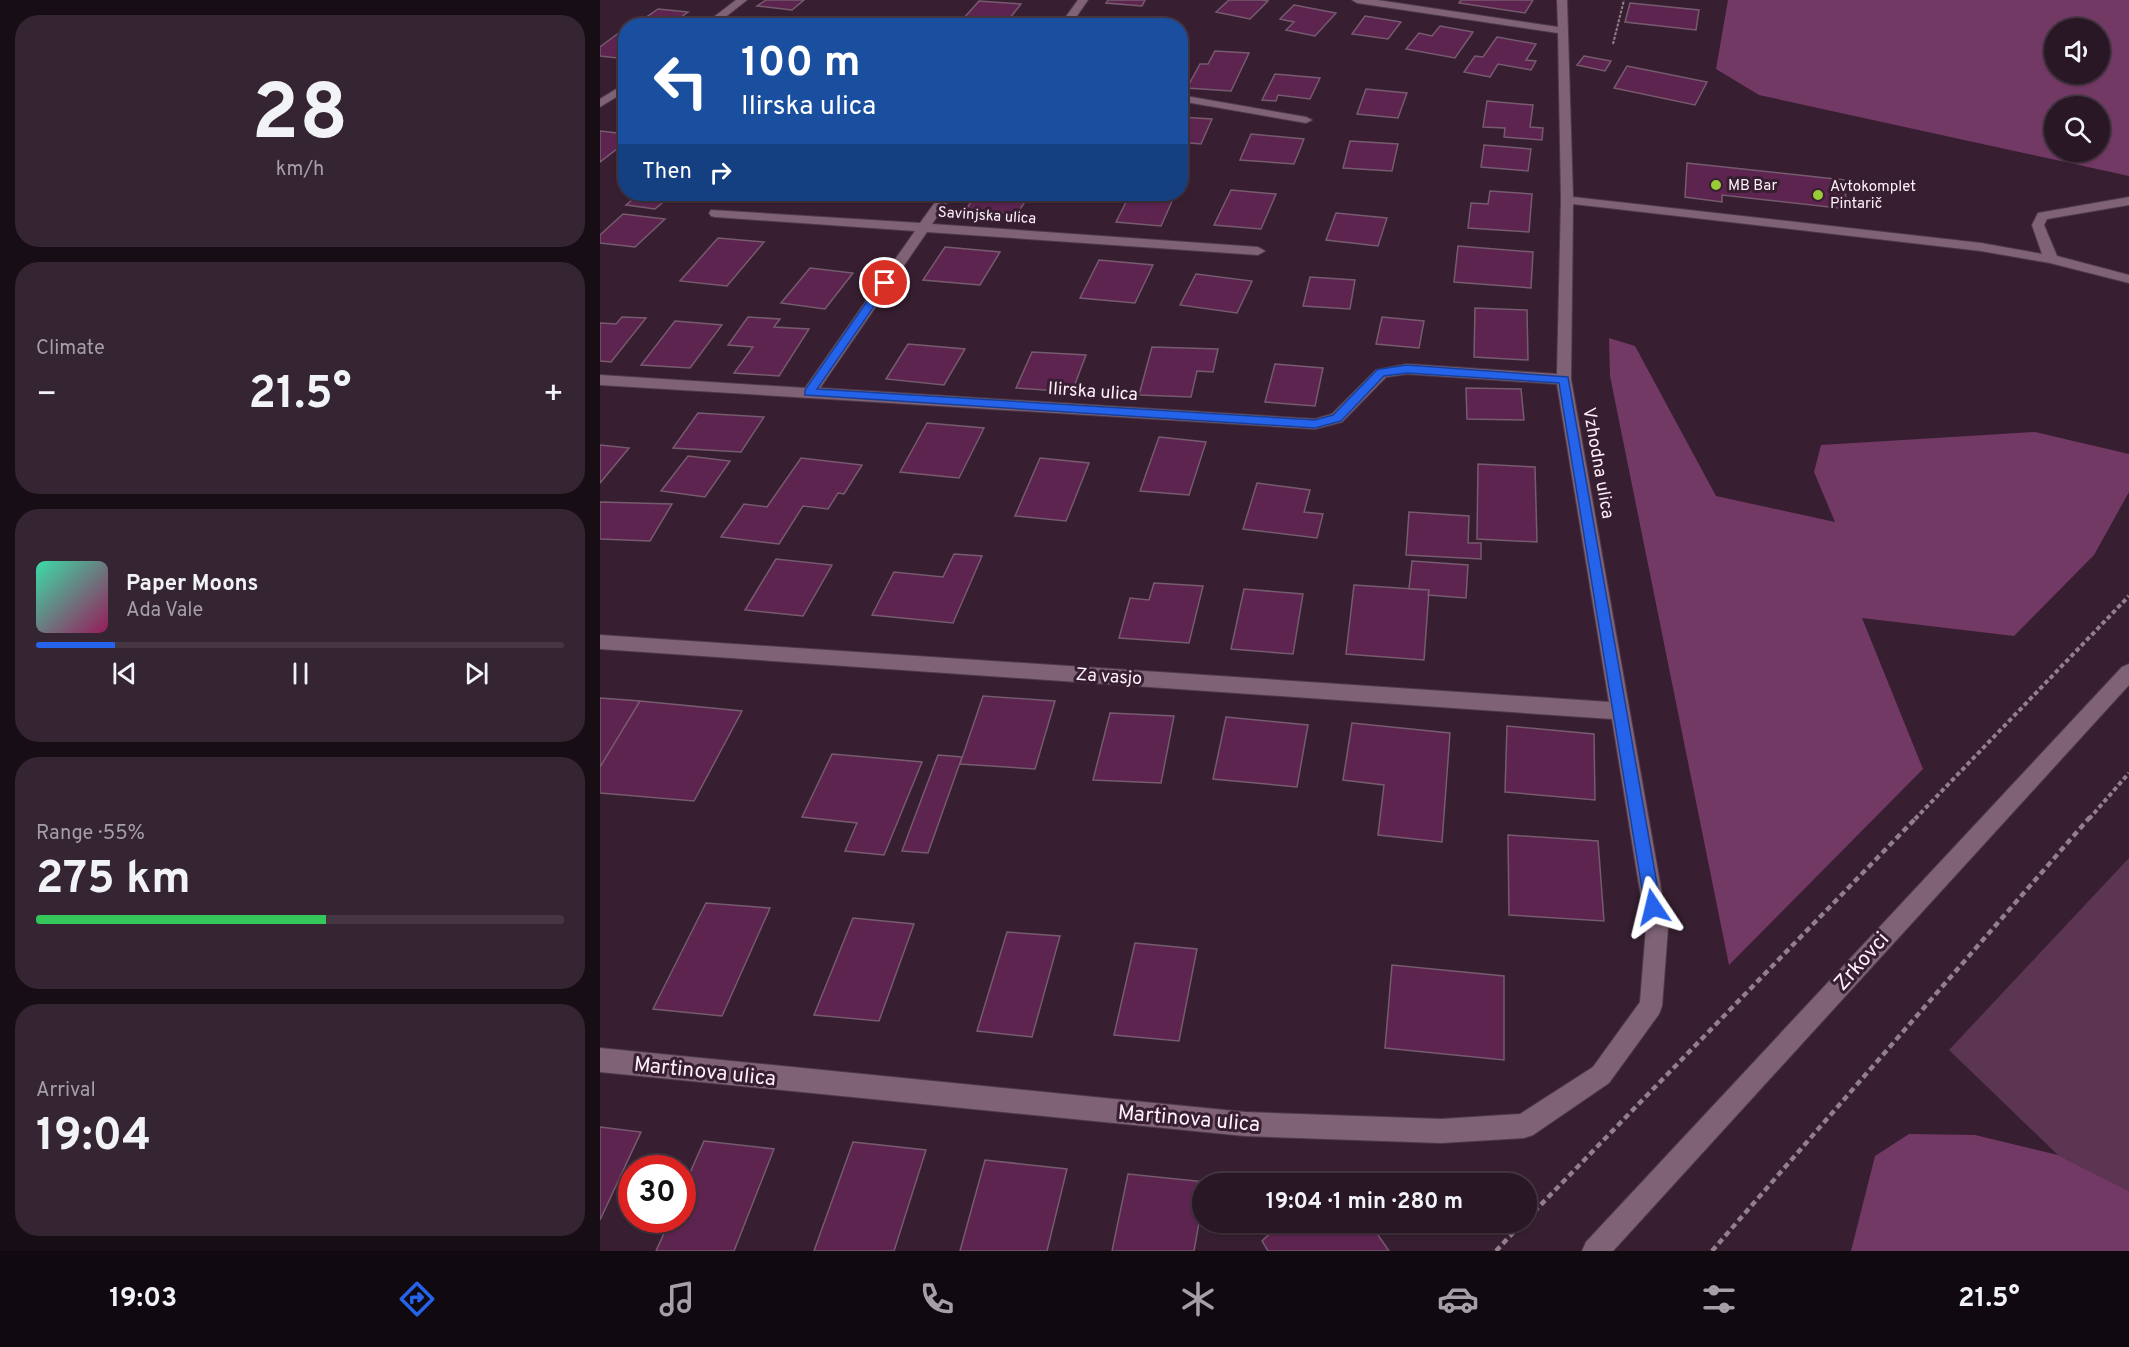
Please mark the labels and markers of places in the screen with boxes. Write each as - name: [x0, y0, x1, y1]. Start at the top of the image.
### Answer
- place label: MB Bar: [1728, 177, 1777, 196]
- marker: MB Bar: [1709, 178, 1723, 192]
- place label: Avtokomplet Pintarič: [1830, 178, 1916, 214]
- marker: Avtokomplet Pintarič: [1811, 188, 1825, 202]
- pin: [859, 257, 910, 308]

